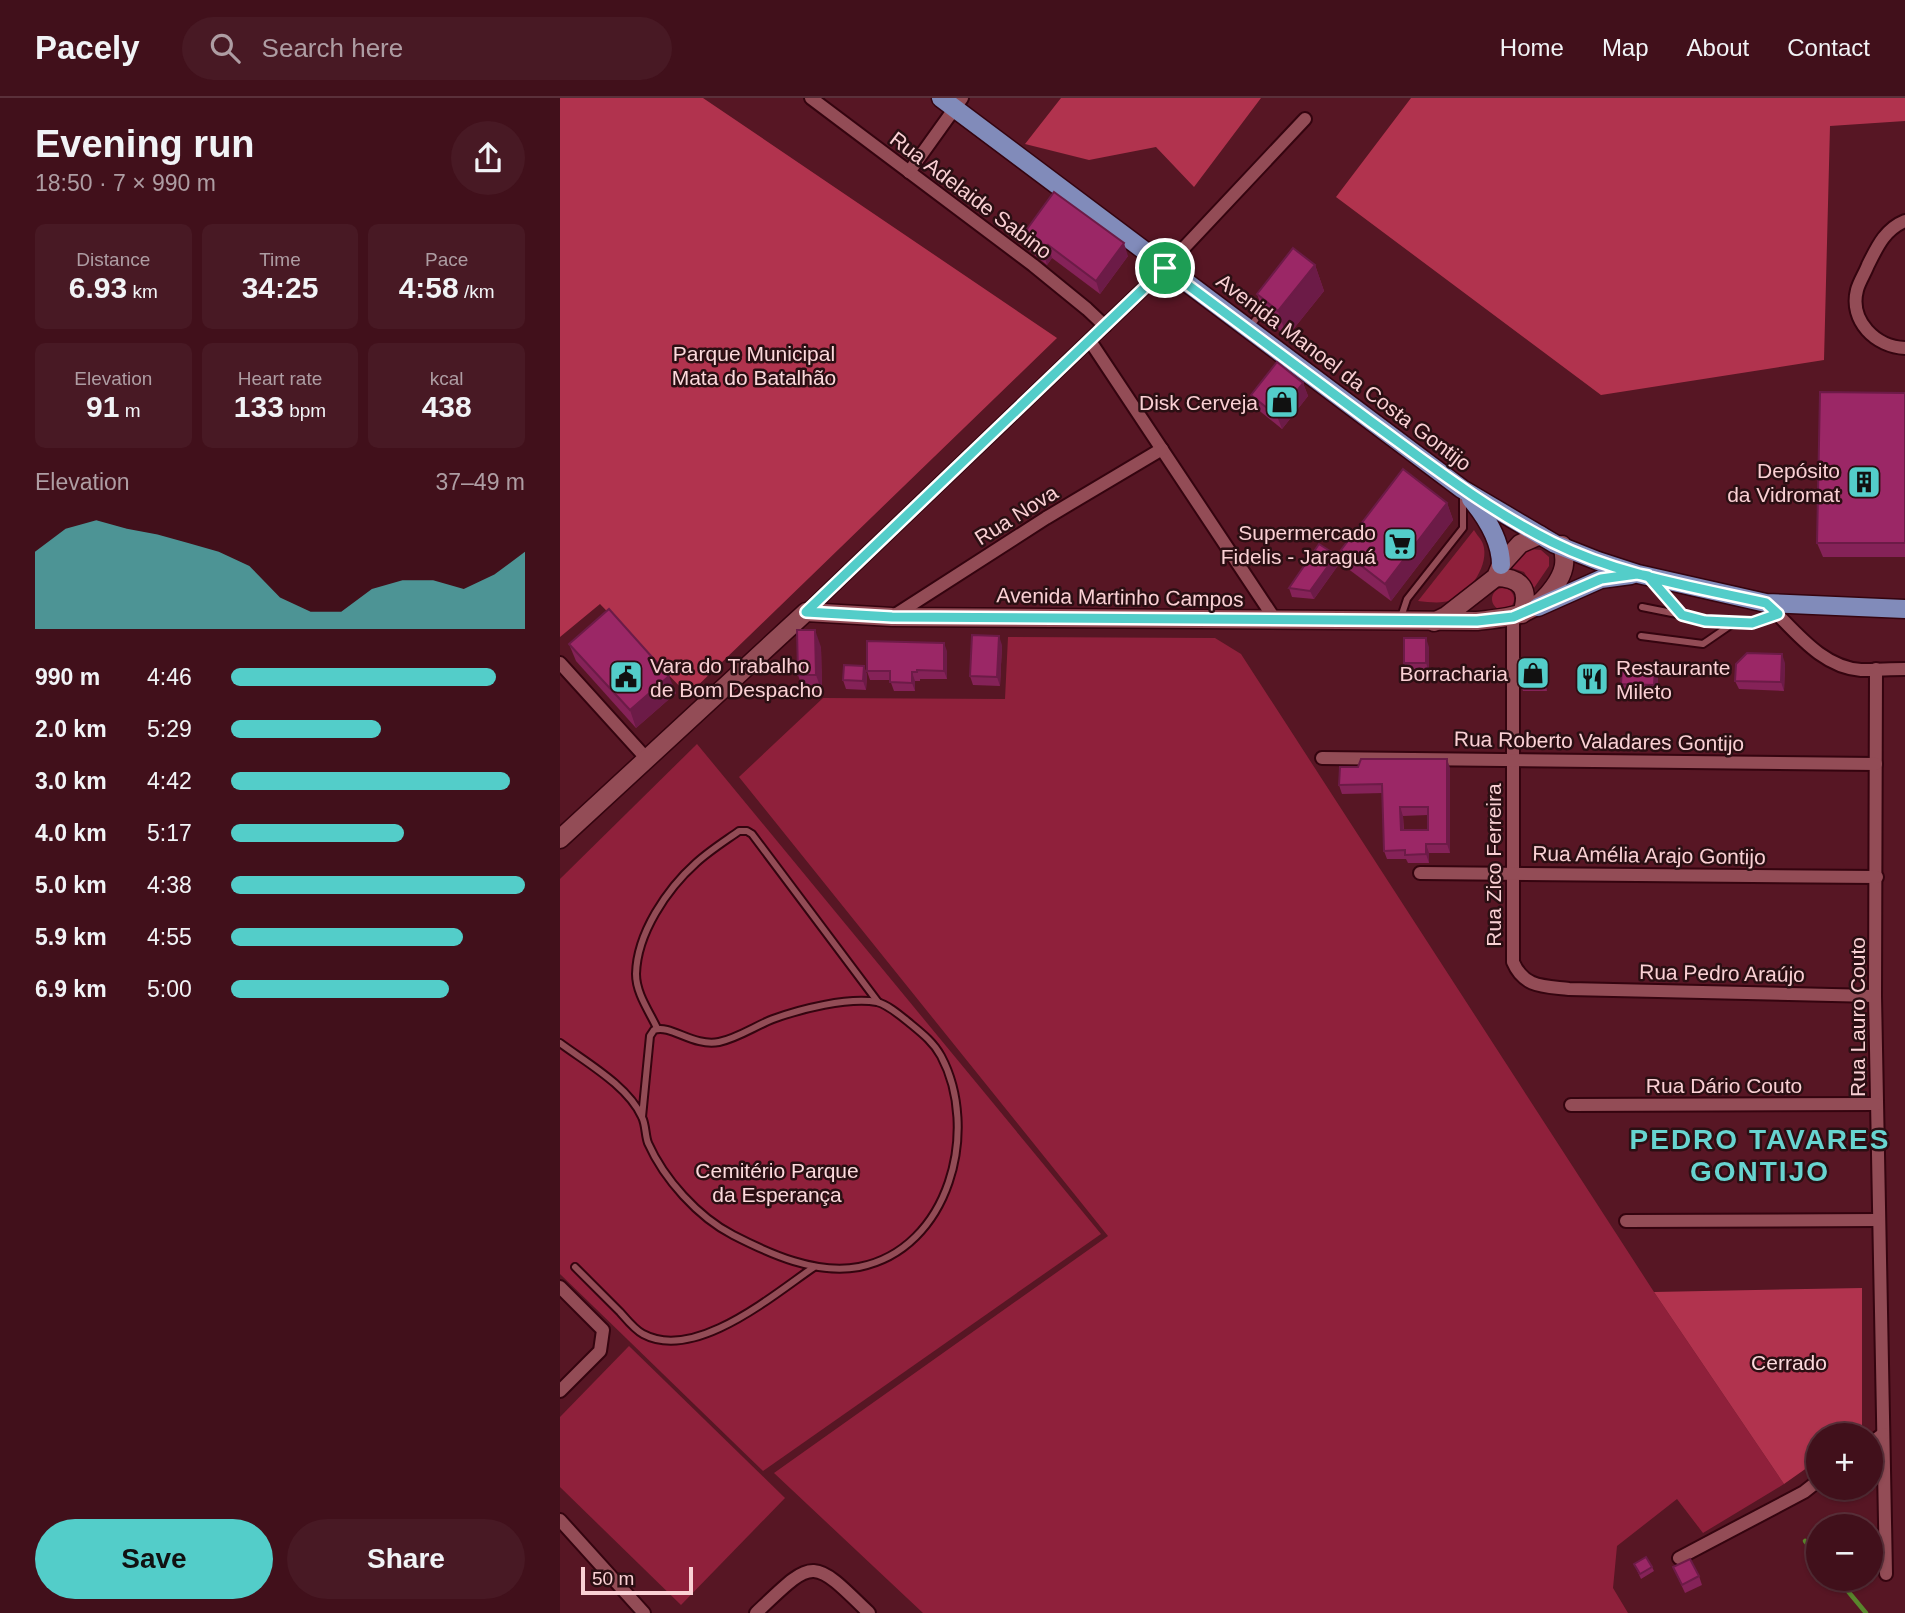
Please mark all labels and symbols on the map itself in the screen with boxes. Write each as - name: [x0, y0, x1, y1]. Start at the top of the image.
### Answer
- street label: Rua Adelaide Sabino: [886, 127, 1056, 263]
- pin: [1135, 238, 1195, 298]
- street label: Avenida Manoel da Costa Gontijo: [1212, 269, 1476, 475]
- park label: Parque Municipal Mata do Batalhão: [672, 342, 836, 389]
- shop icon: Disk Cerveja: [1263, 383, 1301, 421]
- place label: Disk Cerveja: [1139, 391, 1258, 414]
- place label: Depósito da Vidromat: [1727, 459, 1840, 506]
- building icon: Depósito da Vidromat: [1845, 463, 1883, 501]
- street label: Rua Nova: [970, 480, 1062, 549]
- place label: Supermercado Fidelis - Jaraguá: [1221, 521, 1376, 568]
- supermarket icon: Supermercado Fidelis - Jaraguá: [1381, 525, 1419, 563]
- street label: Avenida Martinho Campos: [996, 583, 1244, 611]
- place label: Vara do Trabalho de Bom Despacho: [650, 654, 823, 701]
- shop icon: Borracharia: [1514, 654, 1552, 692]
- place label: Restaurante Mileto: [1616, 656, 1730, 703]
- public building icon: Vara do Trabalho de Bom Despacho: [607, 658, 645, 696]
- restaurant icon: Restaurante Mileto: [1573, 660, 1611, 698]
- place label: Borracharia: [1399, 662, 1508, 685]
- street label: Rua Roberto Valadares Gontijo: [1454, 727, 1744, 755]
- street label: Rua Zico Ferreira: [1482, 783, 1505, 947]
- street label: Rua Amélia Arajo Gontijo: [1532, 841, 1766, 869]
- street label: Rua Lauro Couto: [1846, 937, 1869, 1097]
- street label: Rua Pedro Araújo: [1639, 960, 1805, 986]
- street label: Rua Dário Couto: [1646, 1074, 1802, 1097]
- district label: PEDRO TAVARES GONTIJO: [1630, 1124, 1890, 1187]
- park label: Cemitério Parque da Esperança: [695, 1159, 859, 1206]
- park label: Cerrado: [1751, 1351, 1827, 1374]
- scale bar: [581, 1564, 693, 1596]

